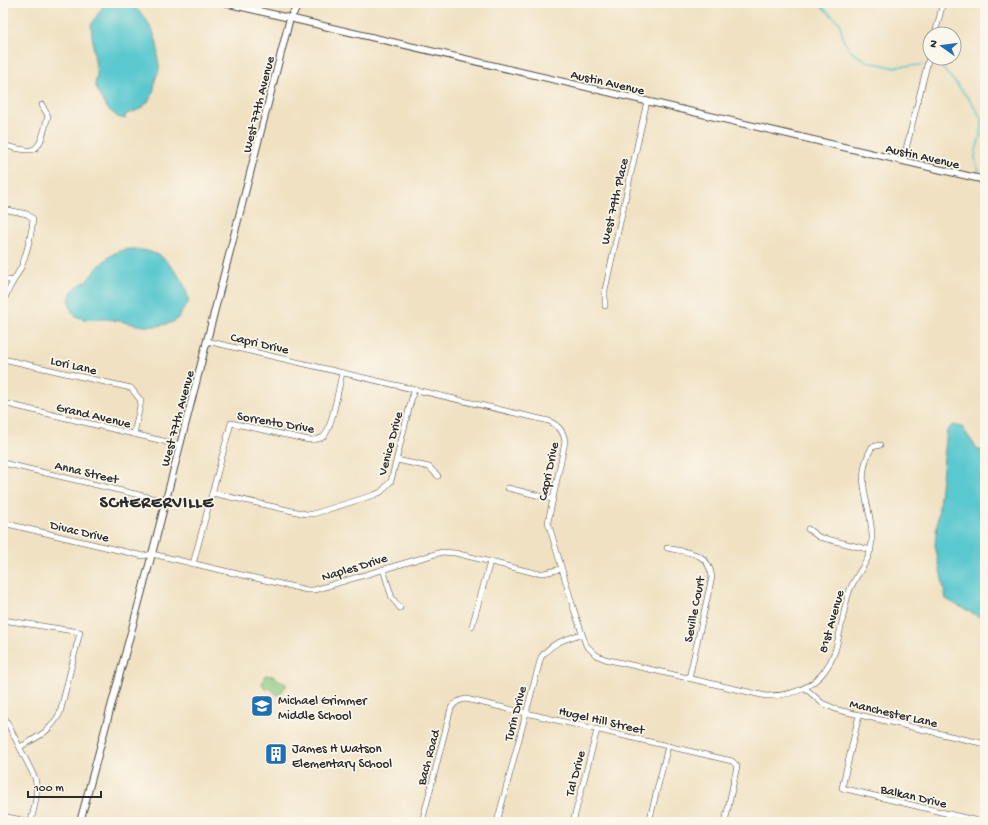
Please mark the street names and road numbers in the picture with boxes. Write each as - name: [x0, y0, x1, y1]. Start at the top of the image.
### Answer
- street label: West 77th Avenue: [240, 55, 279, 154]
- street label: Austin Avenue: [569, 68, 646, 99]
- street label: Austin Avenue: [884, 142, 961, 173]
- street label: West 79th Place: [598, 157, 633, 246]
- street label: Capri Drive: [229, 330, 290, 359]
- street label: Lori Lane: [49, 354, 98, 379]
- street label: West 77th Avenue: [158, 369, 199, 468]
- street label: Grand Avenue: [55, 401, 132, 432]
- street label: Sorrento Drive: [236, 409, 316, 438]
- street label: Venice Drive: [375, 410, 407, 478]
- street label: Capri Drive: [536, 441, 563, 502]
- street label: Anna Street: [53, 459, 121, 488]
- street label: Divac Drive: [48, 518, 111, 547]
- street label: Naples Drive: [320, 551, 390, 585]
- street label: Seville Court: [682, 574, 709, 644]
- street label: 81st Avenue: [816, 588, 849, 655]
- street label: Turin Drive: [502, 684, 531, 744]
- street label: Manchester Lane: [848, 697, 939, 732]
- street label: Hugel Hill Street: [557, 704, 647, 739]
- street label: Bach Road: [415, 727, 444, 788]
- street label: Tal Drive: [563, 749, 590, 799]
- street label: Balkan Drive: [878, 782, 948, 812]

